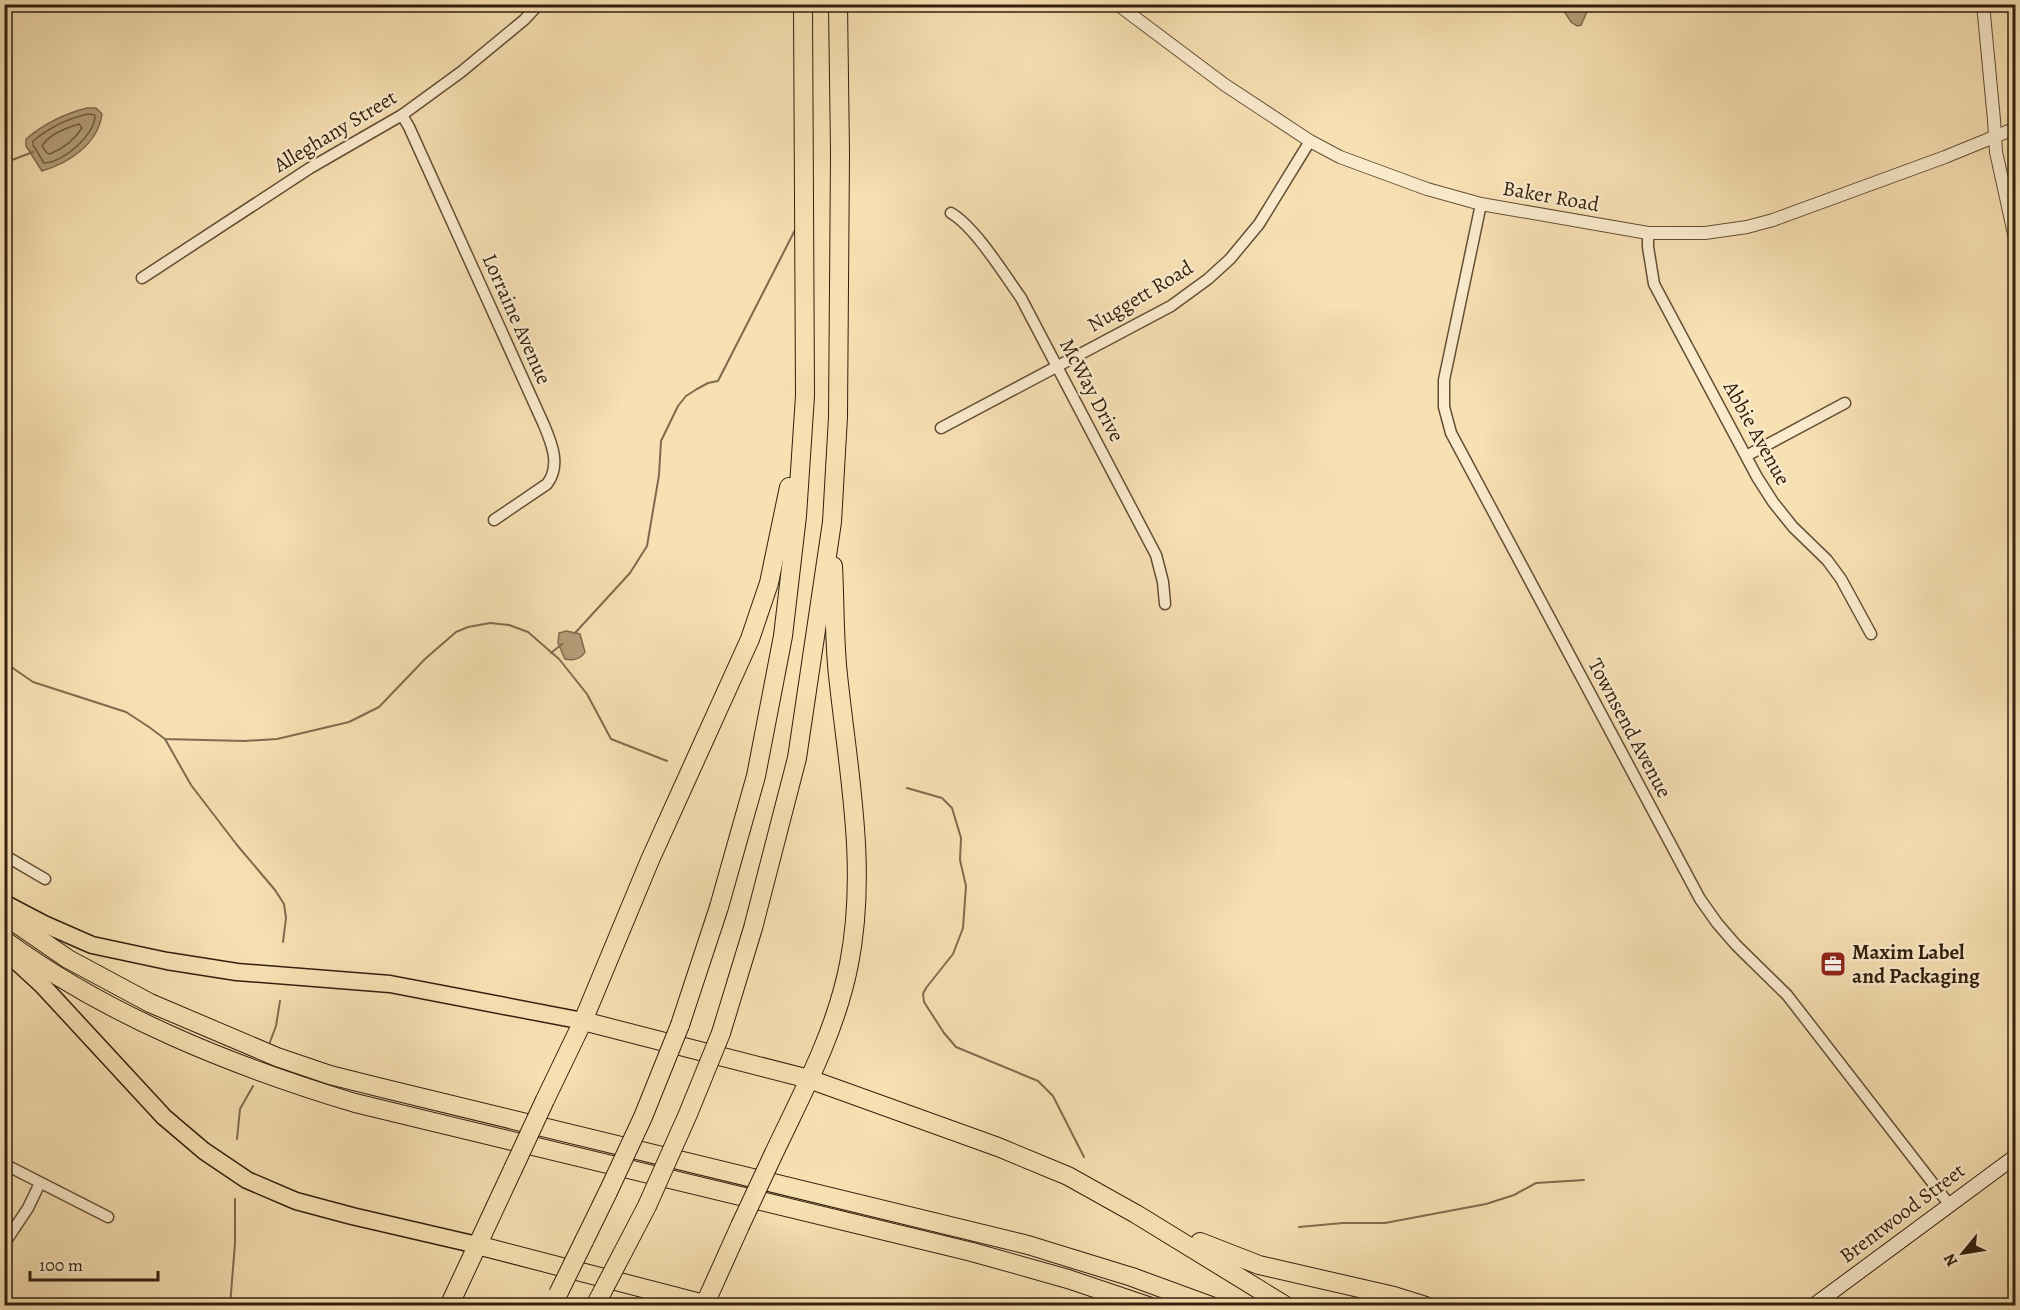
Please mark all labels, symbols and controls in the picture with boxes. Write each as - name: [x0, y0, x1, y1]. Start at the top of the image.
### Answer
- street label: Alleghany Street: [267, 83, 402, 179]
- street label: Baker Road: [1500, 174, 1602, 218]
- street label: Lorraine Avenue: [476, 249, 558, 389]
- street label: Nuggett Road: [1082, 253, 1199, 339]
- street label: McWay Drive: [1053, 333, 1131, 447]
- street label: Abbie Avenue: [1716, 375, 1797, 490]
- street label: Townsend Avenue: [1581, 653, 1679, 803]
- place label: Maxim Label and Packaging: [1852, 938, 1980, 990]
- office icon: Maxim Label and Packaging: [1818, 949, 1848, 979]
- street label: Brentwood Street: [1833, 1157, 1971, 1269]
- north arrow: [1933, 1223, 1993, 1283]
- scale bar: [30, 1244, 158, 1282]
- text: N: [1938, 1249, 1963, 1271]
- text: 100 m: [39, 1253, 83, 1277]

